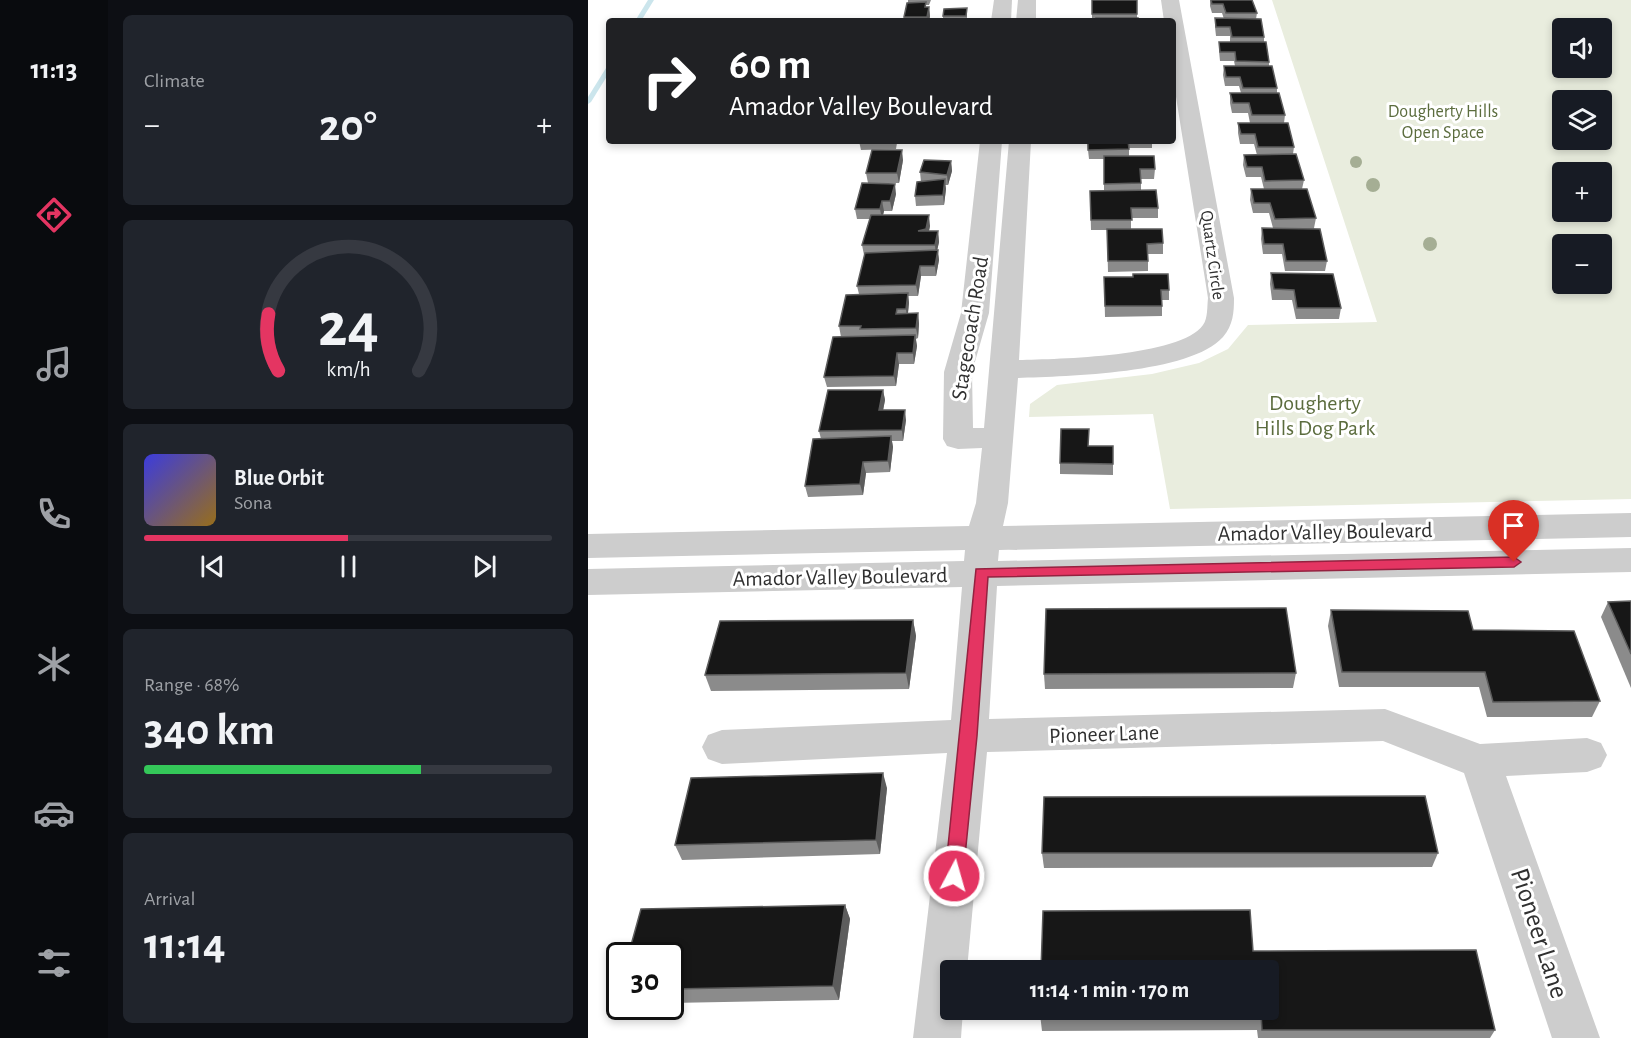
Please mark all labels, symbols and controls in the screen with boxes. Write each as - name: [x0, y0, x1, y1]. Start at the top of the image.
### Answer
- map controls: [1552, 18, 1612, 294]
- button: sound: [1552, 18, 1612, 78]
- icon: right: [630, 42, 708, 120]
- text: 60 m: [729, 44, 811, 86]
- text: 11:13: [31, 56, 77, 83]
- text: Climate: [144, 71, 205, 91]
- button: layers: [1552, 90, 1612, 150]
- text: Amador Valley Boulevard: [729, 93, 993, 120]
- park label: Dougherty Hills Open Space: [1388, 103, 1498, 142]
- text: 20°: [319, 104, 377, 149]
- text: −: [144, 109, 160, 142]
- text: +: [536, 109, 552, 142]
- button: +: [1552, 162, 1612, 222]
- icon: directions: [33, 194, 75, 236]
- street label: Quartz Circle: [1197, 209, 1227, 301]
- button: −: [1552, 234, 1612, 294]
- street label: Stagecoach Road: [948, 255, 992, 402]
- text: 24: [318, 296, 378, 358]
- icon: music: [33, 343, 75, 385]
- text: km/h: [326, 360, 370, 381]
- park label: Dougherty Hills Dog Park: [1255, 392, 1375, 439]
- text: Blue Orbit: [234, 467, 324, 489]
- icon: phone: [33, 493, 75, 535]
- text: Sona: [234, 493, 272, 513]
- pin: [1488, 500, 1539, 562]
- icon: arrive: [1497, 509, 1530, 542]
- street label: Amador Valley Boulevard: [1217, 519, 1433, 545]
- icon: previous: [196, 550, 229, 583]
- icon: pause: [332, 550, 365, 583]
- icon: next: [468, 550, 501, 583]
- street label: Amador Valley Boulevard: [732, 564, 948, 590]
- icon: climate: [33, 643, 75, 685]
- text: Range · 68%: [144, 675, 240, 695]
- text: 340 km: [144, 708, 275, 753]
- street label: Pioneer Lane: [1049, 721, 1160, 747]
- icon: car: [33, 792, 75, 834]
- position arrow: [922, 844, 986, 908]
- street label: Pioneer Lane: [1506, 865, 1573, 1002]
- text: Arrival: [144, 889, 195, 909]
- text: 11:14: [144, 922, 226, 967]
- icon: filters: [33, 942, 75, 984]
- speed limit sign: 30: [606, 942, 684, 1020]
- text: 11:14 · 1 min · 170 m: [1030, 979, 1189, 1001]

